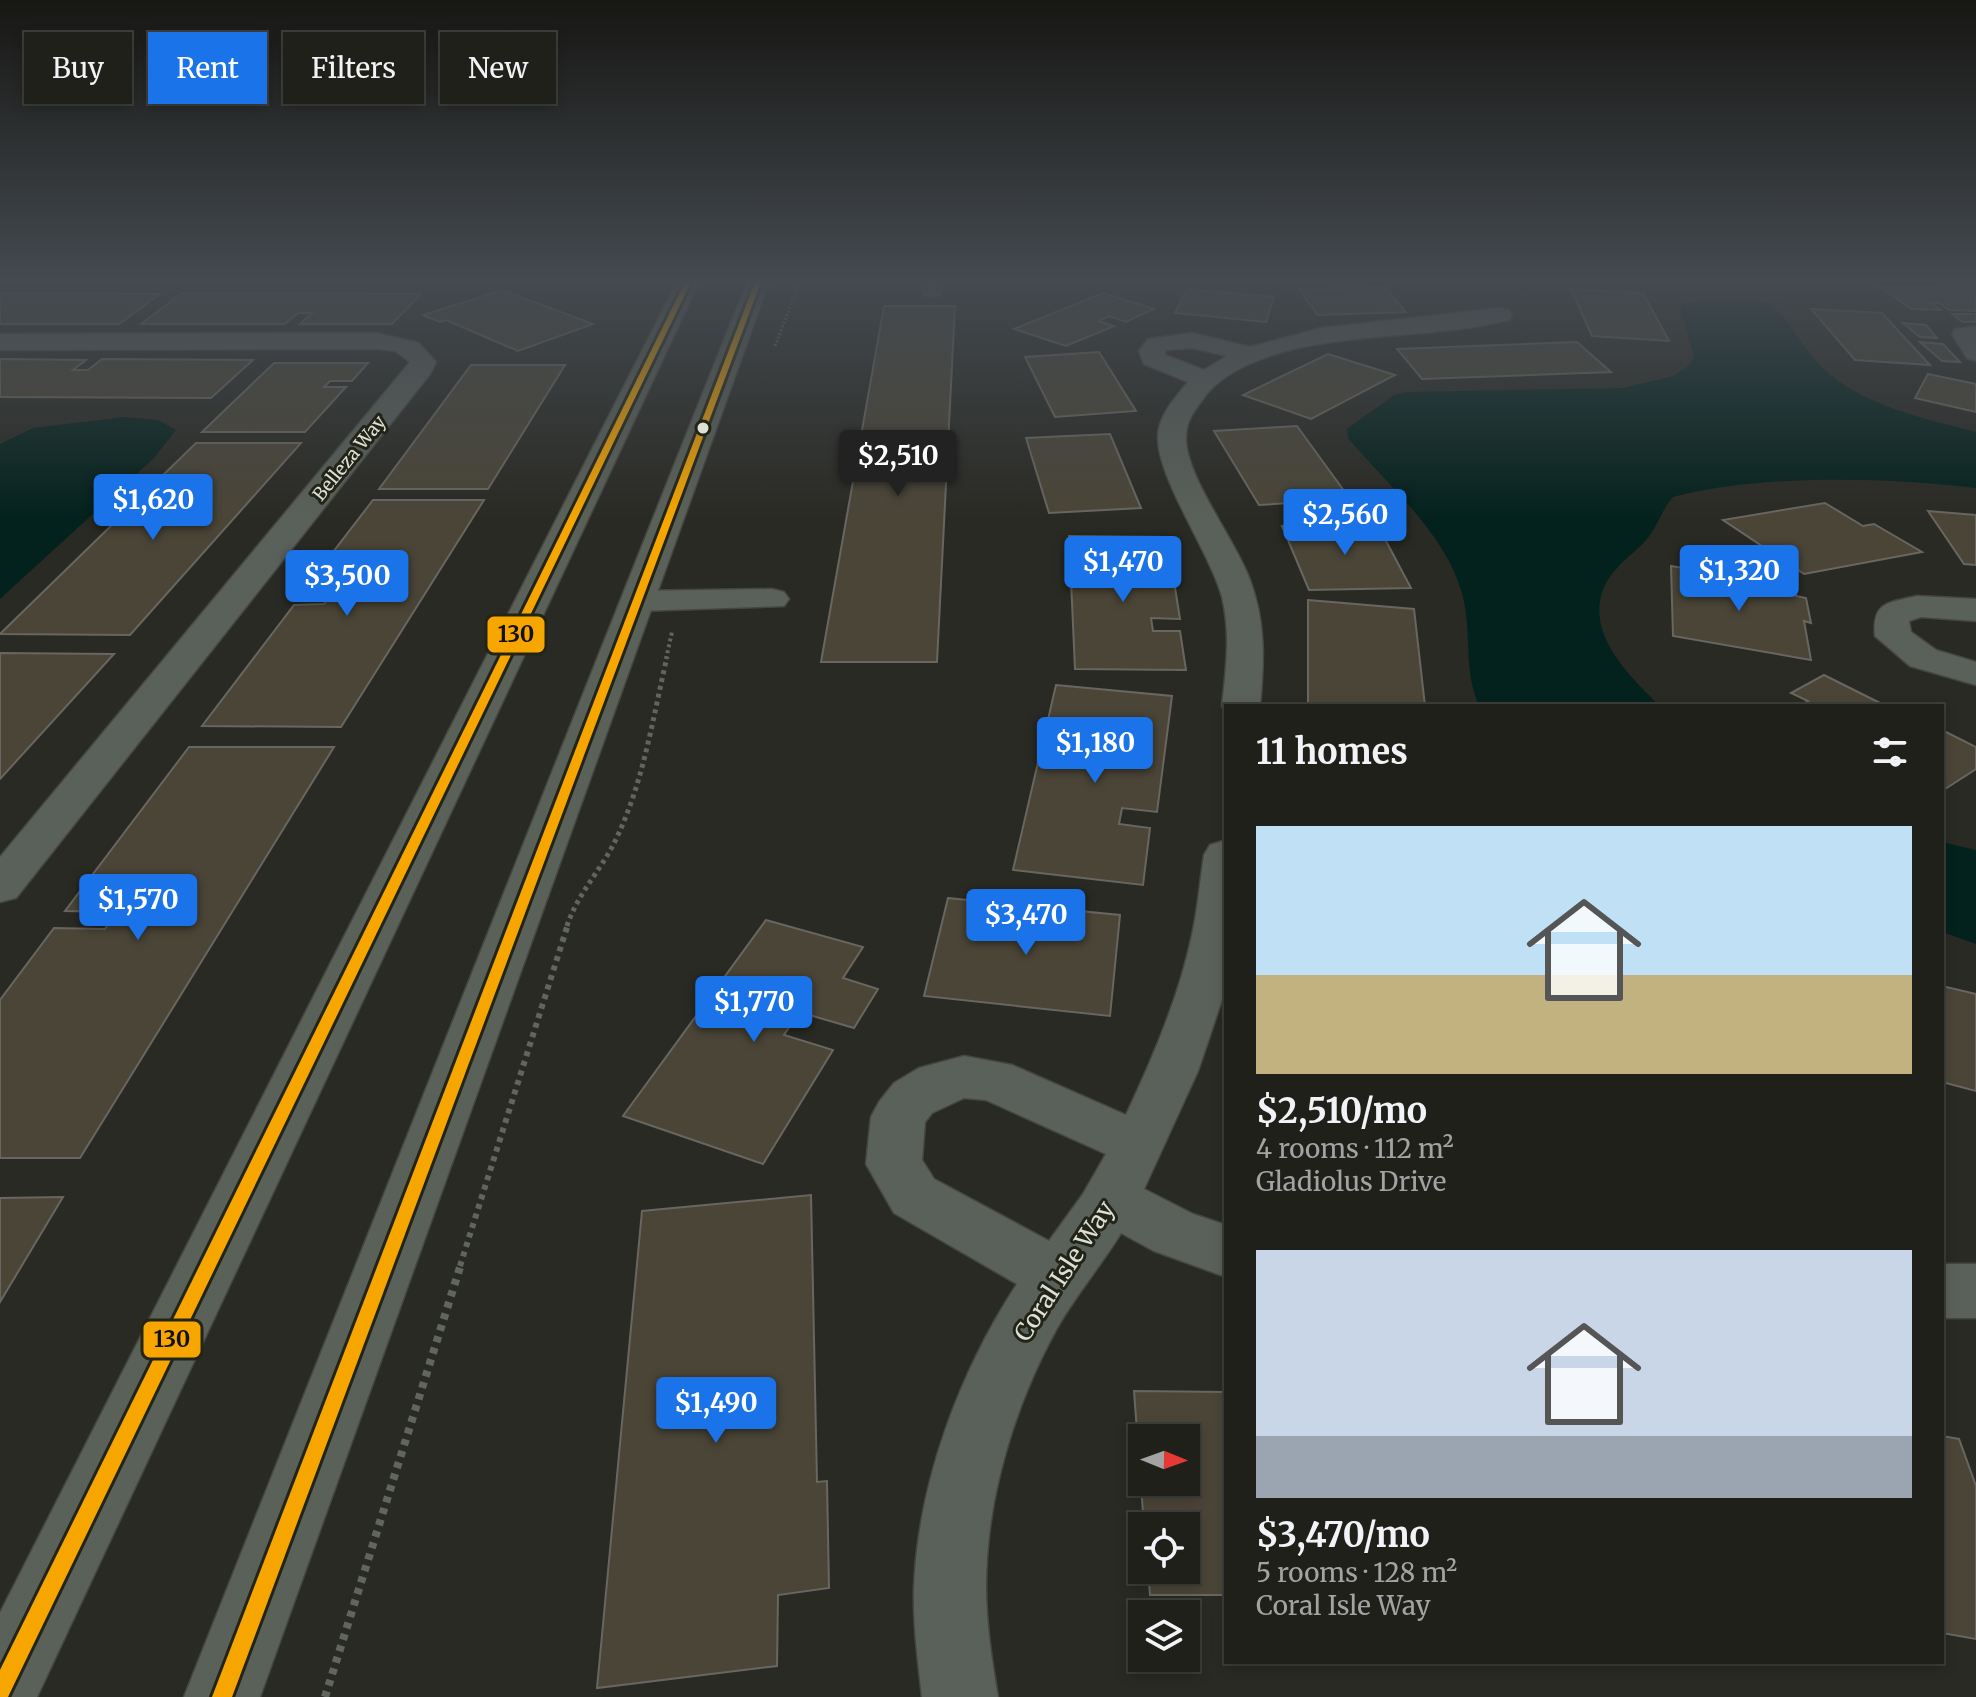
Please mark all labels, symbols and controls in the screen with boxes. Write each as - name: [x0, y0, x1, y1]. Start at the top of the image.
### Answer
- chip: Buy: [24, 32, 132, 104]
- chip: Rent: [148, 32, 267, 104]
- chip: Filters: [283, 32, 424, 104]
- chip: New: [440, 32, 556, 104]
- street label: Belleza Way: [307, 410, 391, 505]
- unlabelled marker: [695, 420, 711, 436]
- pin: $2,510: [833, 430, 963, 498]
- text: $2,510: [857, 439, 939, 472]
- pin: $1,620: [88, 474, 218, 542]
- text: $1,620: [112, 483, 194, 516]
- pin: $2,560: [1280, 489, 1410, 557]
- text: $2,560: [1301, 498, 1389, 531]
- pin: $1,470: [1058, 536, 1188, 604]
- text: $1,470: [1082, 545, 1164, 578]
- pin: $1,320: [1674, 545, 1804, 613]
- pin: $3,500: [282, 550, 412, 618]
- text: $1,320: [1698, 554, 1780, 587]
- text: $3,500: [303, 559, 391, 592]
- line badge: 130: [486, 615, 546, 654]
- text: 130: [498, 620, 534, 648]
- pin: $1,180: [1030, 717, 1160, 785]
- text: $1,180: [1055, 726, 1135, 759]
- icon: filters: [1868, 730, 1912, 774]
- text: 11 homes: [1256, 731, 1408, 773]
- pin: $1,570: [73, 874, 203, 942]
- icon: home: [1512, 878, 1656, 1022]
- text: $1,570: [97, 883, 179, 916]
- pin: $3,470: [961, 889, 1091, 957]
- text: $3,470: [984, 898, 1068, 931]
- pin: $1,770: [689, 976, 819, 1044]
- text: $1,770: [713, 985, 795, 1018]
- text: $2,510/mo: [1256, 1090, 1427, 1132]
- text: 4 rooms · 112 m²: [1256, 1132, 1454, 1165]
- text: Gladiolus Drive: [1256, 1165, 1446, 1198]
- street label: Coral Isle Way: [1007, 1195, 1121, 1347]
- icon: home: [1512, 1302, 1656, 1446]
- line badge: 130: [142, 1320, 202, 1359]
- text: 130: [154, 1325, 190, 1353]
- pin: $1,490: [651, 1377, 781, 1445]
- text: $1,490: [674, 1386, 758, 1419]
- north arrow: [1128, 1424, 1200, 1496]
- map controls: [1128, 1424, 1200, 1672]
- button: locate: [1128, 1512, 1200, 1584]
- text: $3,470/mo: [1256, 1514, 1430, 1556]
- text: 5 rooms · 128 m²: [1256, 1556, 1457, 1589]
- text: Coral Isle Way: [1256, 1589, 1431, 1622]
- button: layers: [1128, 1600, 1200, 1672]

